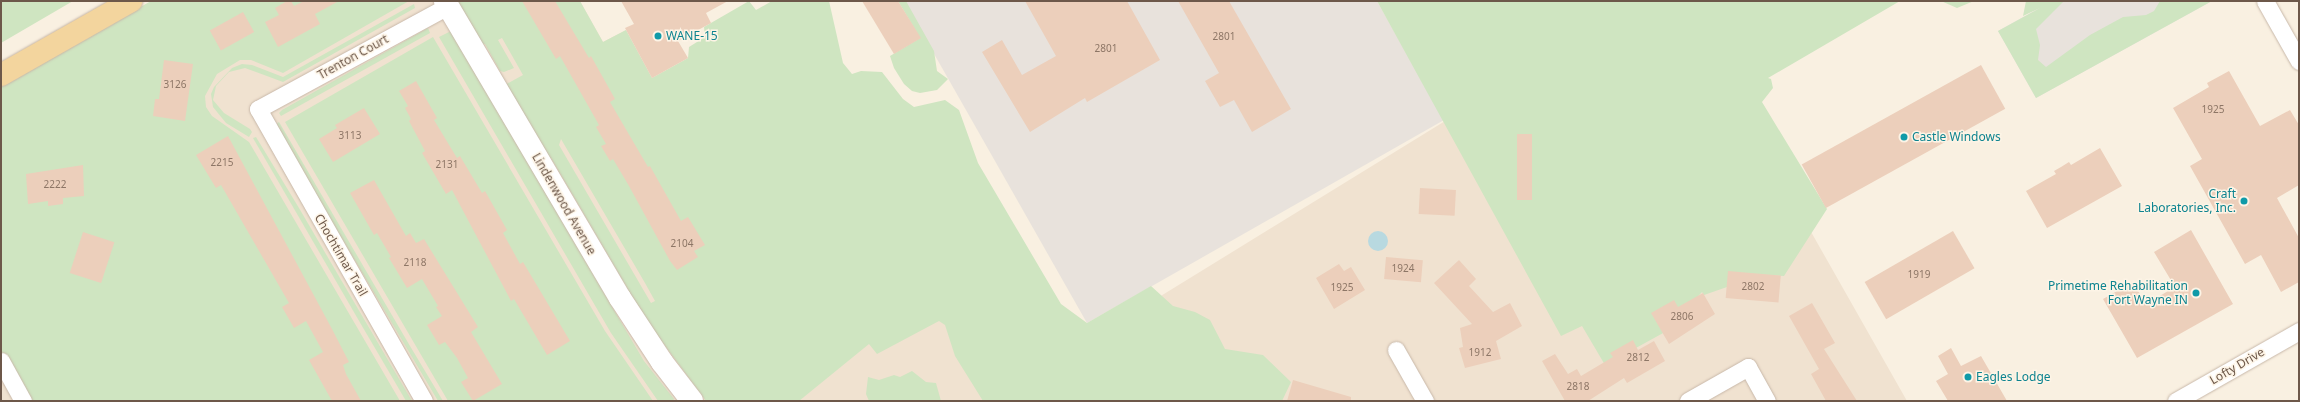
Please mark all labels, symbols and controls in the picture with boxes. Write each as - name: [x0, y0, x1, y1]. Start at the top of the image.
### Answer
- place label: WANE-15: [666, 29, 718, 43]
- marker: WANE-15: [653, 31, 663, 41]
- house number: 2801: [1213, 31, 1235, 43]
- street label: Trenton Court: [315, 32, 391, 82]
- house number: 2801: [1095, 43, 1117, 55]
- house number: 3126: [164, 79, 186, 91]
- house number: 1925: [2202, 104, 2224, 116]
- house number: 3113: [339, 130, 361, 142]
- place label: Castle Windows: [1912, 130, 2001, 144]
- marker: Castle Windows: [1899, 132, 1909, 142]
- street label: Lindenwood Avenue: [529, 151, 599, 257]
- house number: 2215: [211, 157, 233, 169]
- house number: 2131: [436, 159, 458, 171]
- house number: 2222: [44, 179, 66, 191]
- place label: Craft Laboratories, Inc.: [2138, 187, 2236, 215]
- marker: Craft Laboratories, Inc.: [2239, 196, 2249, 206]
- street label: Chochtimar Trail: [312, 211, 370, 299]
- house number: 2104: [671, 238, 693, 250]
- house number: 2118: [404, 257, 426, 269]
- house number: 1924: [1392, 263, 1414, 275]
- house number: 1919: [1908, 269, 1930, 281]
- place label: Primetime Rehabilitation Fort Wayne IN: [2048, 279, 2188, 307]
- house number: 2802: [1742, 281, 1764, 293]
- house number: 1925: [1331, 282, 1353, 294]
- marker: Primetime Rehabilitation Fort Wayne IN: [2191, 288, 2201, 298]
- house number: 2806: [1671, 311, 1693, 323]
- street label: Lofty Drive: [2207, 345, 2267, 387]
- house number: 1912: [1469, 347, 1491, 359]
- house number: 2812: [1627, 352, 1649, 364]
- place label: Eagles Lodge: [1976, 370, 2051, 384]
- marker: Eagles Lodge: [1963, 372, 1973, 382]
- house number: 2818: [1567, 381, 1589, 393]

